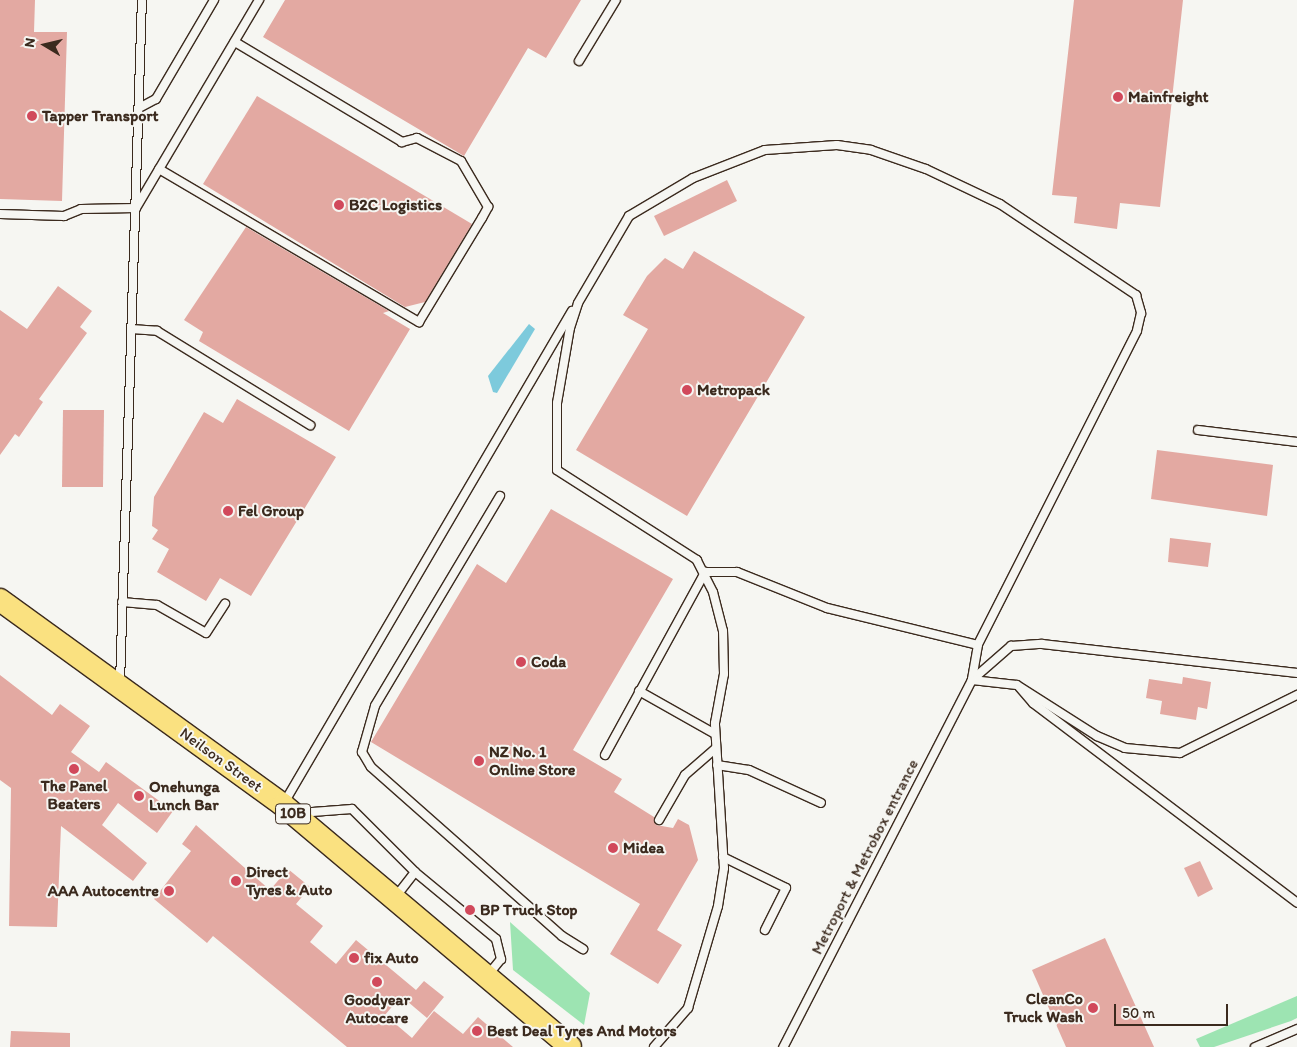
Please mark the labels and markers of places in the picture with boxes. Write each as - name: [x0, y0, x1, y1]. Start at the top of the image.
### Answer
- place label: Mainfreight: [1128, 87, 1209, 107]
- marker: Mainfreight: [1112, 91, 1124, 103]
- place label: Tapper Transport: [42, 106, 159, 126]
- marker: Tapper Transport: [26, 110, 38, 122]
- place label: B2C Logistics: [349, 195, 442, 215]
- marker: B2C Logistics: [333, 199, 345, 211]
- place label: Metropack: [697, 380, 770, 400]
- marker: Metropack: [681, 384, 693, 396]
- place label: Fel Group: [238, 501, 304, 521]
- marker: Fel Group: [222, 505, 234, 517]
- place label: Coda: [531, 652, 566, 672]
- marker: Coda: [515, 656, 527, 668]
- place label: NZ No. 1 Online Store: [489, 742, 575, 780]
- marker: NZ No. 1 Online Store: [473, 755, 485, 767]
- marker: The Panel Beaters: [68, 763, 80, 775]
- place label: The Panel Beaters: [41, 776, 107, 814]
- place label: Onehunga Lunch Bar: [149, 777, 220, 815]
- marker: Onehunga Lunch Bar: [133, 790, 145, 802]
- place label: Midea: [623, 838, 664, 858]
- marker: Midea: [607, 842, 619, 854]
- place label: Direct Tyres & Auto: [246, 862, 332, 900]
- marker: Direct Tyres & Auto: [230, 875, 242, 887]
- place label: AAA Autocentre: [48, 881, 159, 901]
- marker: AAA Autocentre: [163, 885, 175, 897]
- place label: BP Truck Stop: [480, 900, 576, 920]
- marker: BP Truck Stop: [464, 904, 476, 916]
- place label: fix Auto: [364, 948, 419, 968]
- marker: fix Auto: [348, 952, 360, 964]
- marker: Goodyear Autocare: [371, 976, 383, 988]
- place label: CleanCo Truck Wash: [1004, 989, 1083, 1027]
- place label: Goodyear Autocare: [344, 990, 410, 1028]
- marker: CleanCo Truck Wash: [1087, 1002, 1099, 1014]
- place label: Best Deal Tyres And Motors: [487, 1021, 675, 1041]
- marker: Best Deal Tyres And Motors: [471, 1025, 483, 1037]

